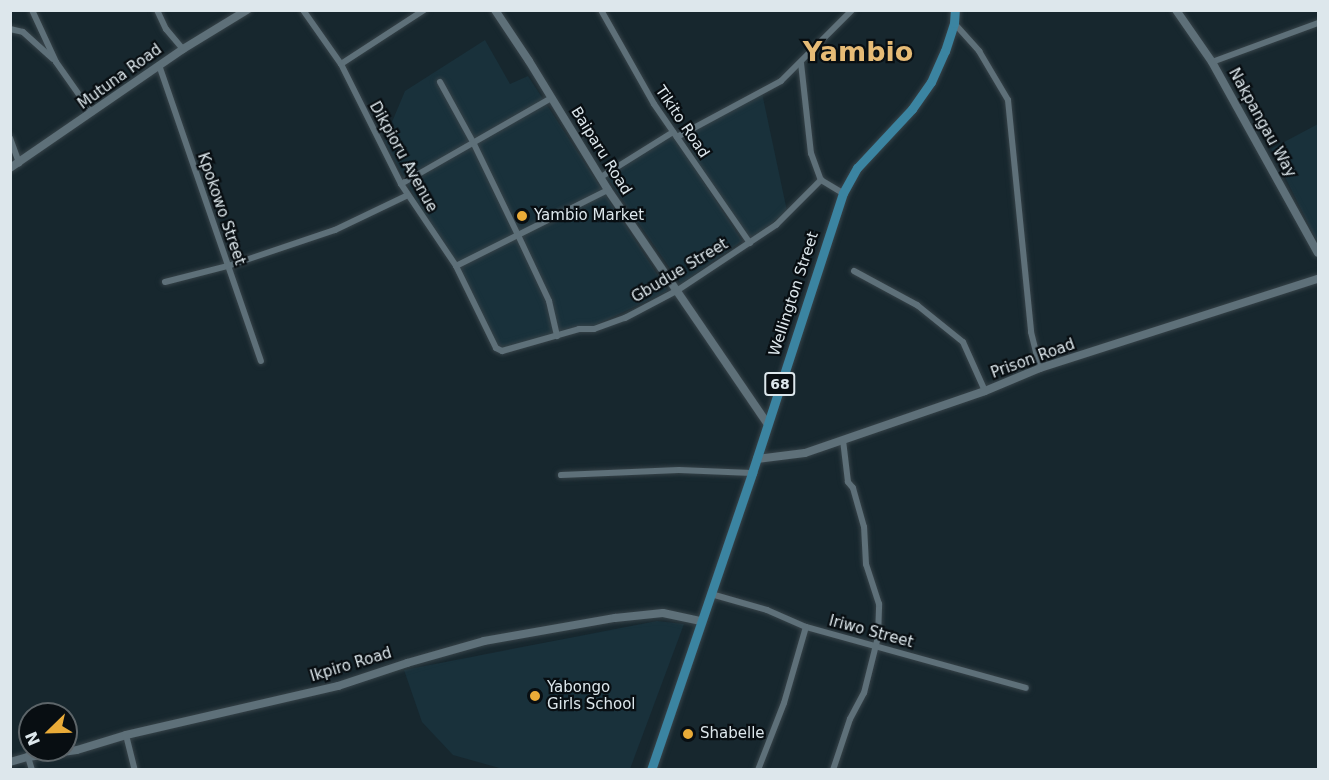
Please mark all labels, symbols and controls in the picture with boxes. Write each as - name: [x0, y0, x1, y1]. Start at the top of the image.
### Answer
- district label: Yambio: [803, 36, 913, 68]
- street label: Mutuna Road: [75, 41, 165, 113]
- street label: Nakpangau Way: [1224, 65, 1300, 181]
- street label: Tikito Road: [651, 82, 713, 162]
- street label: Dikpioru Avenue: [365, 99, 441, 215]
- street label: Baiparu Road: [567, 104, 635, 198]
- street label: Kpokowo Street: [193, 150, 249, 268]
- place label: Yambio Market: [534, 207, 644, 225]
- marker: Yambio Market: [515, 209, 529, 223]
- street label: Wellington Street: [765, 230, 823, 358]
- street label: Gbudue Street: [629, 235, 731, 307]
- street label: Prison Road: [989, 335, 1077, 383]
- road number: 68: [764, 373, 796, 395]
- street label: Iriwo Street: [827, 612, 915, 652]
- street label: Ikpiro Road: [308, 644, 394, 686]
- place label: Yabongo Girls School: [547, 678, 636, 713]
- marker: Yabongo Girls School: [528, 689, 542, 703]
- north arrow: [18, 702, 78, 762]
- place label: Shabelle: [700, 725, 765, 743]
- marker: Shabelle: [681, 727, 695, 741]
- text: N: [21, 729, 44, 748]

